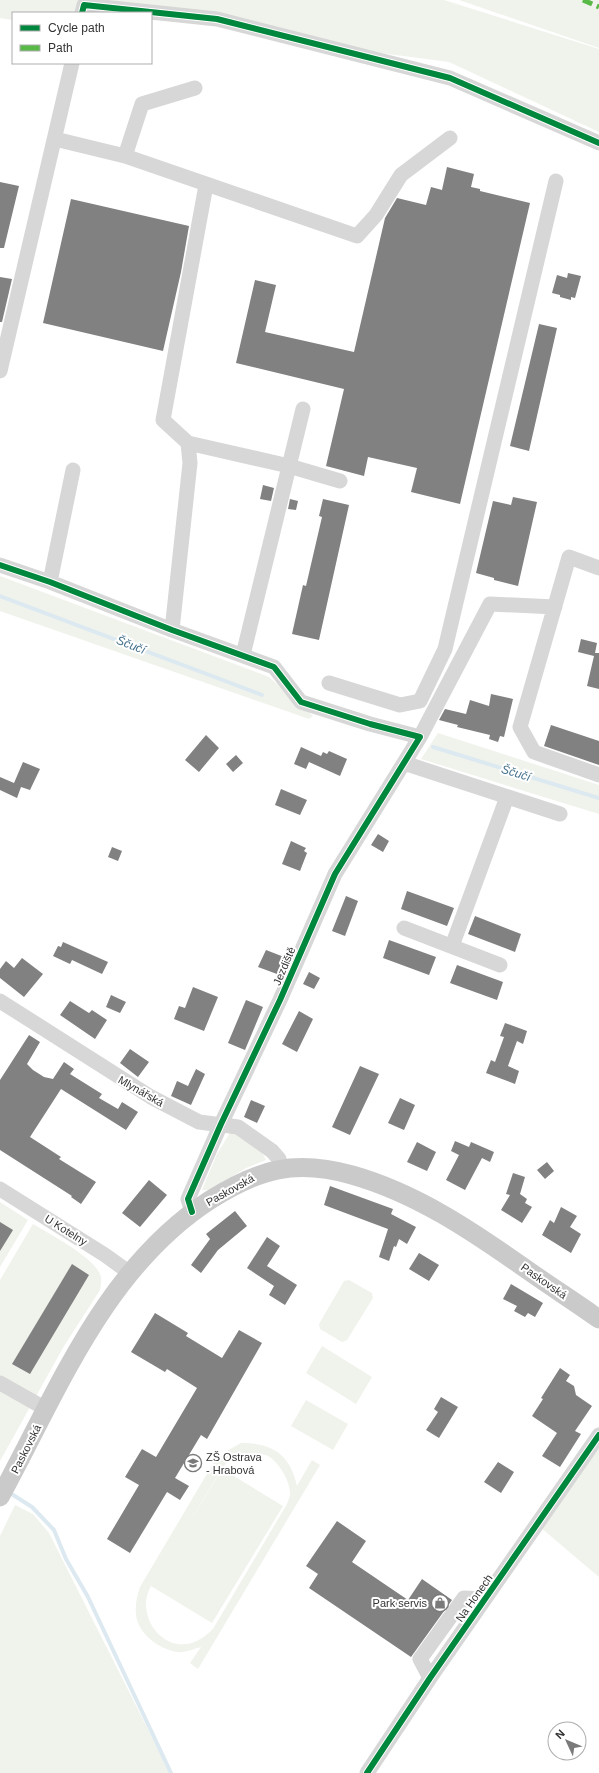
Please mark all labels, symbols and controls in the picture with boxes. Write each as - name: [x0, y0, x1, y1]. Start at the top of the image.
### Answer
- legend: [12, 12, 152, 64]
- text: Cycle path: [48, 21, 105, 35]
- text: Path: [48, 41, 73, 55]
- water label: Ščučí: [114, 632, 149, 658]
- water label: Ščučí: [500, 761, 534, 785]
- street label: Jezdiště: [271, 945, 297, 987]
- street label: Mlynářská: [116, 1073, 166, 1109]
- street label: Paskovská: [204, 1171, 257, 1208]
- street label: U Kotelny: [43, 1212, 90, 1248]
- street label: Paskovská: [519, 1261, 570, 1302]
- street label: Paskovská: [9, 1422, 44, 1475]
- place label: ZŠ Ostrava - Hrabová: [206, 1451, 263, 1476]
- school or university icon: ZŠ Ostrava - Hrabová: [183, 1453, 203, 1473]
- street label: Na Honech: [453, 1572, 495, 1624]
- shop icon: Park servis: [430, 1593, 450, 1613]
- place label: Park servis: [373, 1597, 427, 1609]
- north arrow: [547, 1721, 587, 1761]
- text: N: [553, 1727, 567, 1741]

